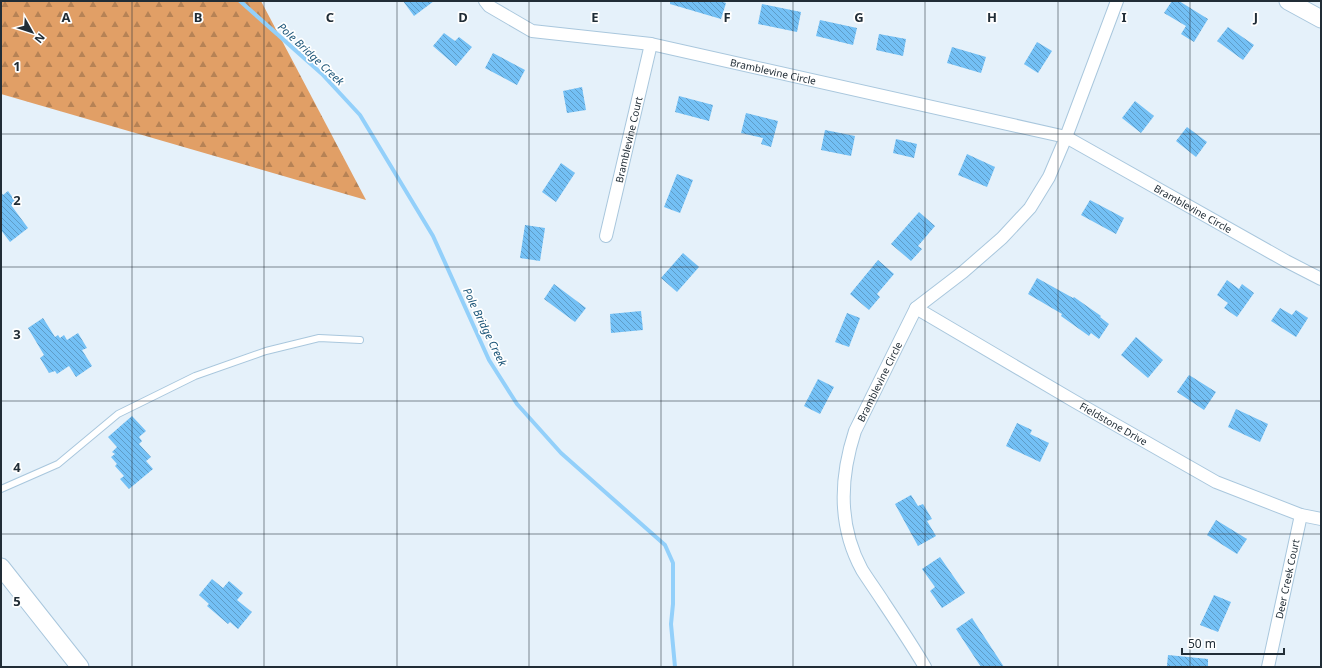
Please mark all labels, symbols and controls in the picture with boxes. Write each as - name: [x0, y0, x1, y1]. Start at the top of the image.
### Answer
- text: A: [62, 8, 71, 26]
- text: B: [194, 8, 202, 26]
- text: C: [326, 8, 334, 26]
- text: D: [458, 8, 468, 26]
- text: E: [591, 8, 599, 26]
- text: F: [723, 8, 731, 26]
- text: G: [854, 8, 864, 26]
- text: H: [987, 8, 997, 26]
- text: I: [1121, 8, 1127, 26]
- text: J: [1253, 8, 1258, 26]
- north arrow: [12, 12, 52, 52]
- water label: Pole Bridge Creek: [275, 19, 348, 89]
- text: N: [32, 30, 49, 47]
- street label: Bramblevine Circle: [729, 55, 818, 88]
- text: 1: [13, 57, 21, 75]
- street label: Bramblevine Court: [612, 95, 646, 184]
- street label: Bramblevine Circle: [1151, 181, 1235, 236]
- text: 2: [13, 191, 21, 209]
- water label: Pole Bridge Creek: [460, 285, 511, 369]
- text: 3: [13, 325, 21, 343]
- street label: Bramblevine Circle: [854, 339, 905, 424]
- street label: Fieldstone Drive: [1077, 399, 1150, 449]
- text: 4: [13, 458, 21, 476]
- street label: Deer Creek Court: [1272, 538, 1303, 620]
- text: 5: [13, 592, 21, 610]
- scale bar: [1182, 630, 1284, 656]
- text: 50 m: [1188, 635, 1216, 652]

